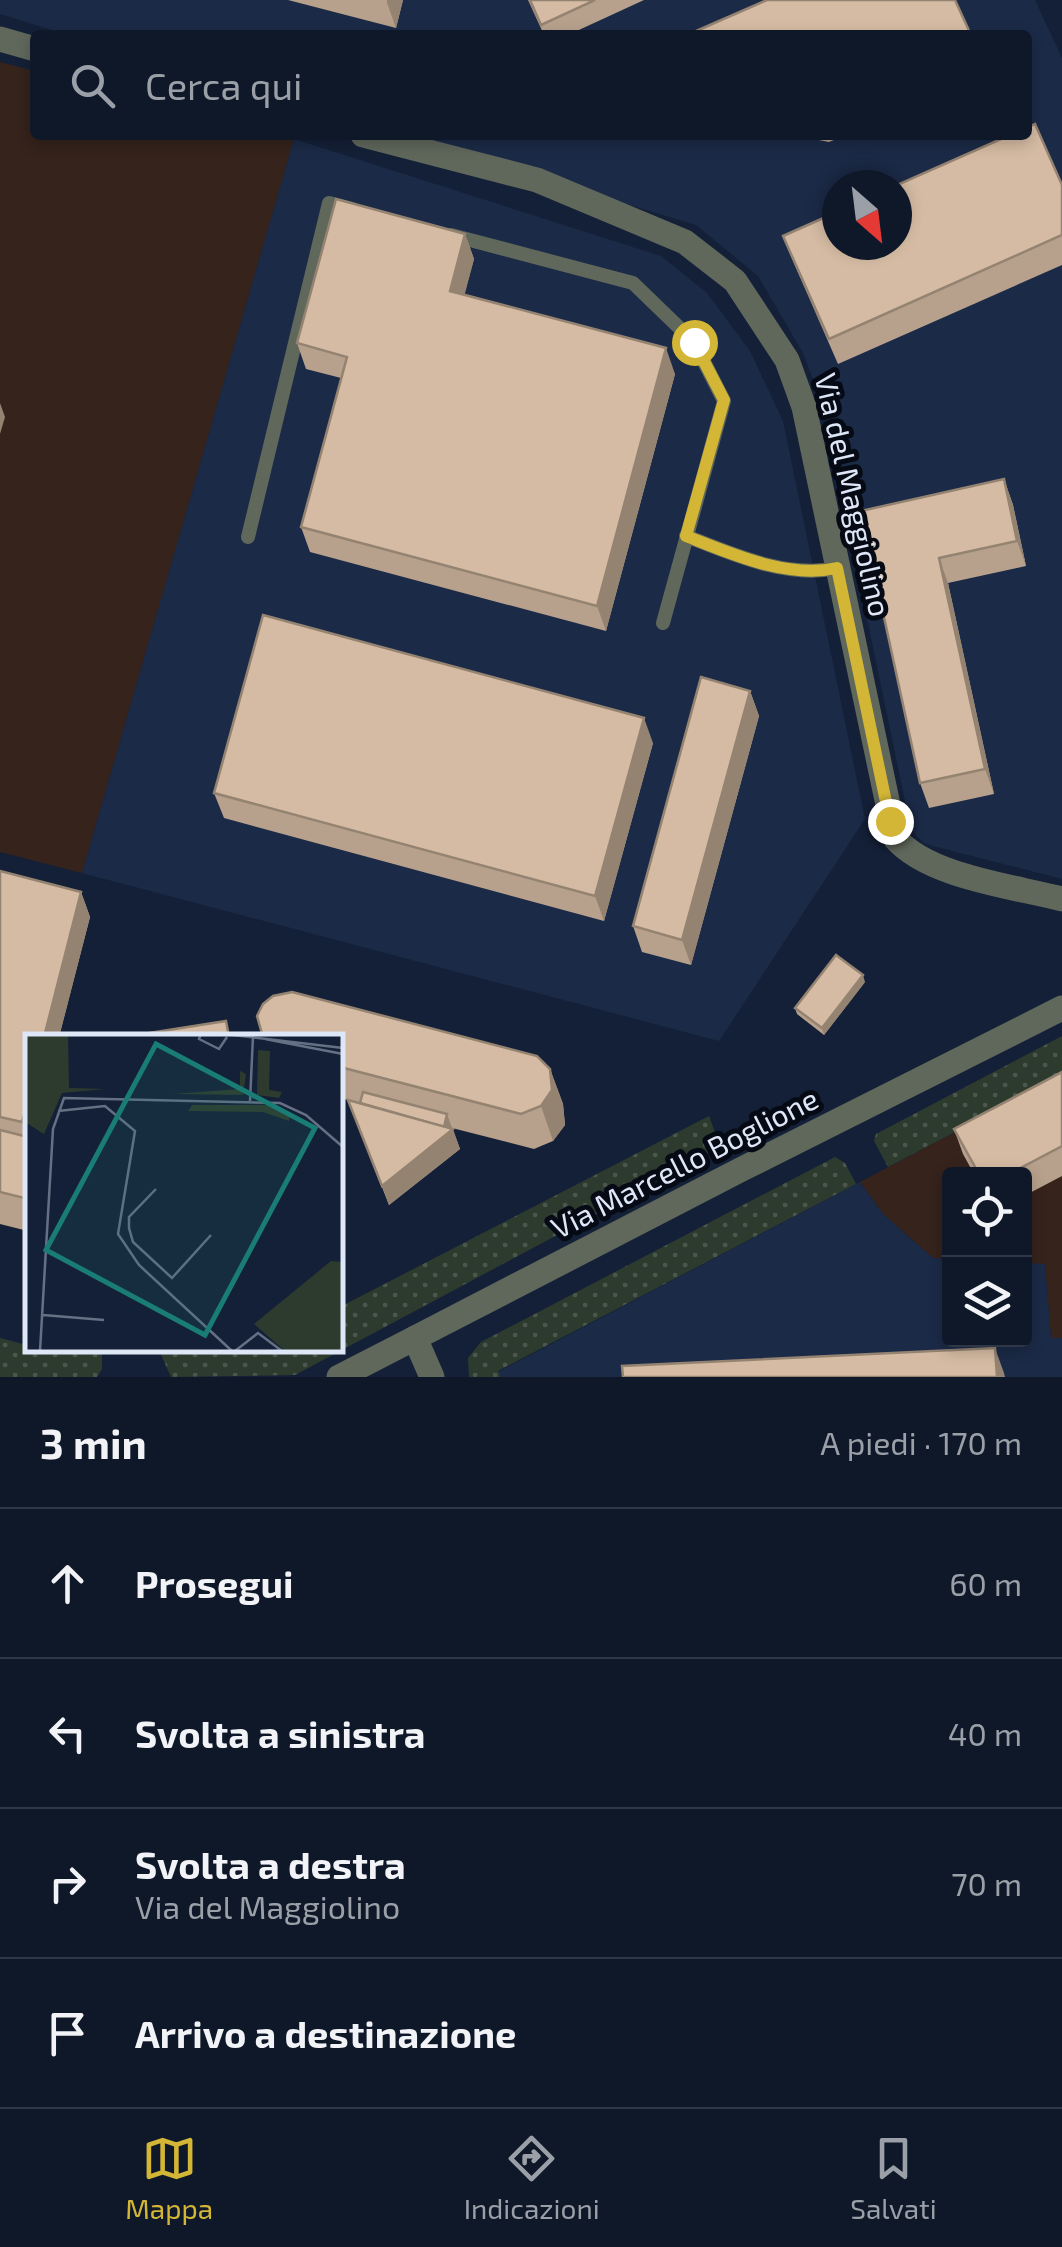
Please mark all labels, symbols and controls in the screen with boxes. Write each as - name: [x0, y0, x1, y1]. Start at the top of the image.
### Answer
- search box: [30, 30, 1032, 140]
- icon: search: [65, 58, 120, 113]
- text: Cerca qui: [145, 62, 302, 108]
- north arrow: [822, 170, 912, 260]
- route start: [672, 320, 718, 366]
- street label: Via del Maggiolino: [808, 369, 899, 620]
- route end: [868, 799, 914, 845]
- inset map: [25, 1034, 342, 1352]
- street label: Via Marcello Boglione: [545, 1079, 824, 1245]
- map controls: [942, 1167, 1032, 1347]
- button: locate: [942, 1167, 1032, 1257]
- button: layers: [942, 1257, 1032, 1347]
- text: 3 min: [40, 1417, 147, 1467]
- text: A piedi · 170 m: [820, 1423, 1022, 1461]
- icon: ahead: [40, 1556, 95, 1611]
- text: Prosegui: [135, 1560, 294, 1606]
- text: 60 m: [949, 1564, 1022, 1602]
- icon: left: [40, 1706, 95, 1761]
- text: Svolta a sinistra: [135, 1710, 425, 1756]
- text: 40 m: [948, 1714, 1022, 1752]
- text: Svolta a destra: [135, 1841, 406, 1887]
- icon: right: [40, 1856, 95, 1911]
- text: 70 m: [951, 1864, 1022, 1902]
- text: Via del Maggiolino: [135, 1887, 400, 1925]
- icon: arrive: [40, 2006, 95, 2061]
- text: Arrivo a destinazione: [135, 2010, 516, 2056]
- tab: Mappa: [125, 2131, 213, 2225]
- tab: Indicazioni: [464, 2131, 600, 2225]
- tab: Salvati: [850, 2131, 937, 2225]

